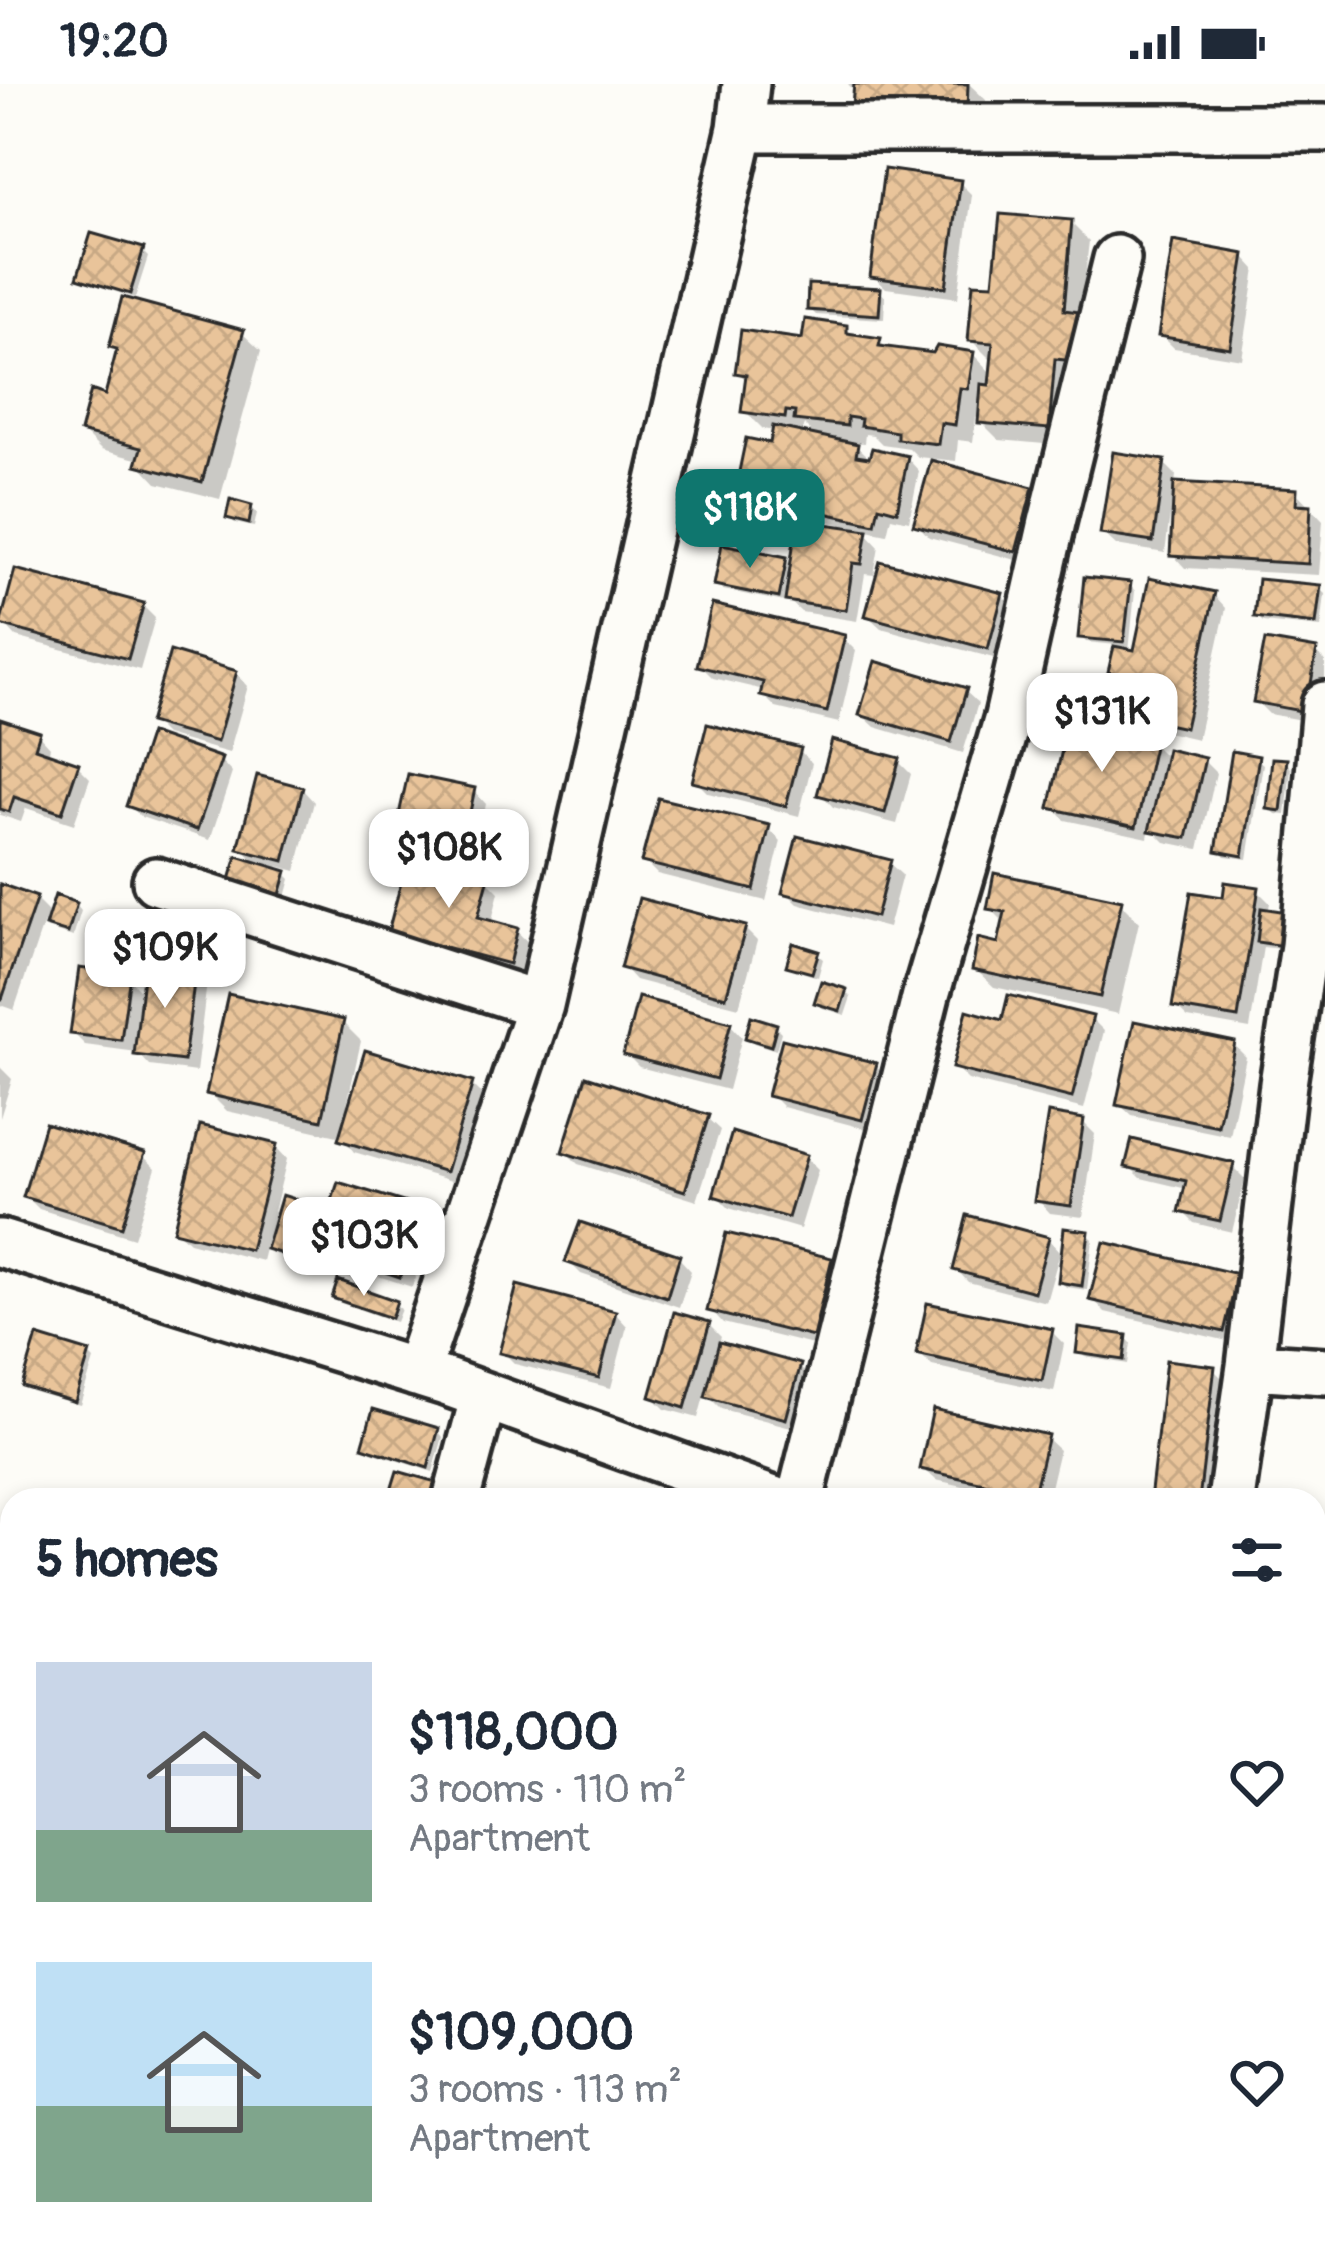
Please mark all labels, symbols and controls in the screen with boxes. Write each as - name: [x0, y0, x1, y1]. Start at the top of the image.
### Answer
- text: 19:20: [60, 14, 169, 70]
- pin: $118K: [666, 469, 834, 571]
- text: $118K: [703, 483, 797, 532]
- pin: $131K: [1018, 673, 1186, 775]
- text: $131K: [1054, 687, 1150, 736]
- pin: $108K: [365, 809, 533, 911]
- text: $108K: [396, 823, 502, 872]
- pin: $109K: [81, 909, 249, 1011]
- text: $109K: [112, 923, 218, 972]
- pin: $103K: [280, 1197, 448, 1299]
- text: $103K: [310, 1211, 418, 1260]
- icon: filters: [1224, 1527, 1290, 1593]
- text: 5 homes: [36, 1528, 218, 1592]
- text: $118,000: [408, 1701, 619, 1765]
- icon: home: [132, 1710, 276, 1854]
- icon: heart: [1224, 1749, 1290, 1815]
- text: 3 rooms · 110 m²: [408, 1765, 687, 1814]
- text: Apartment: [408, 1814, 590, 1863]
- text: $109,000: [408, 2001, 634, 2065]
- icon: home: [132, 2010, 276, 2154]
- icon: heart: [1224, 2049, 1290, 2115]
- text: 3 rooms · 113 m²: [408, 2065, 682, 2114]
- text: Apartment: [408, 2114, 590, 2163]

